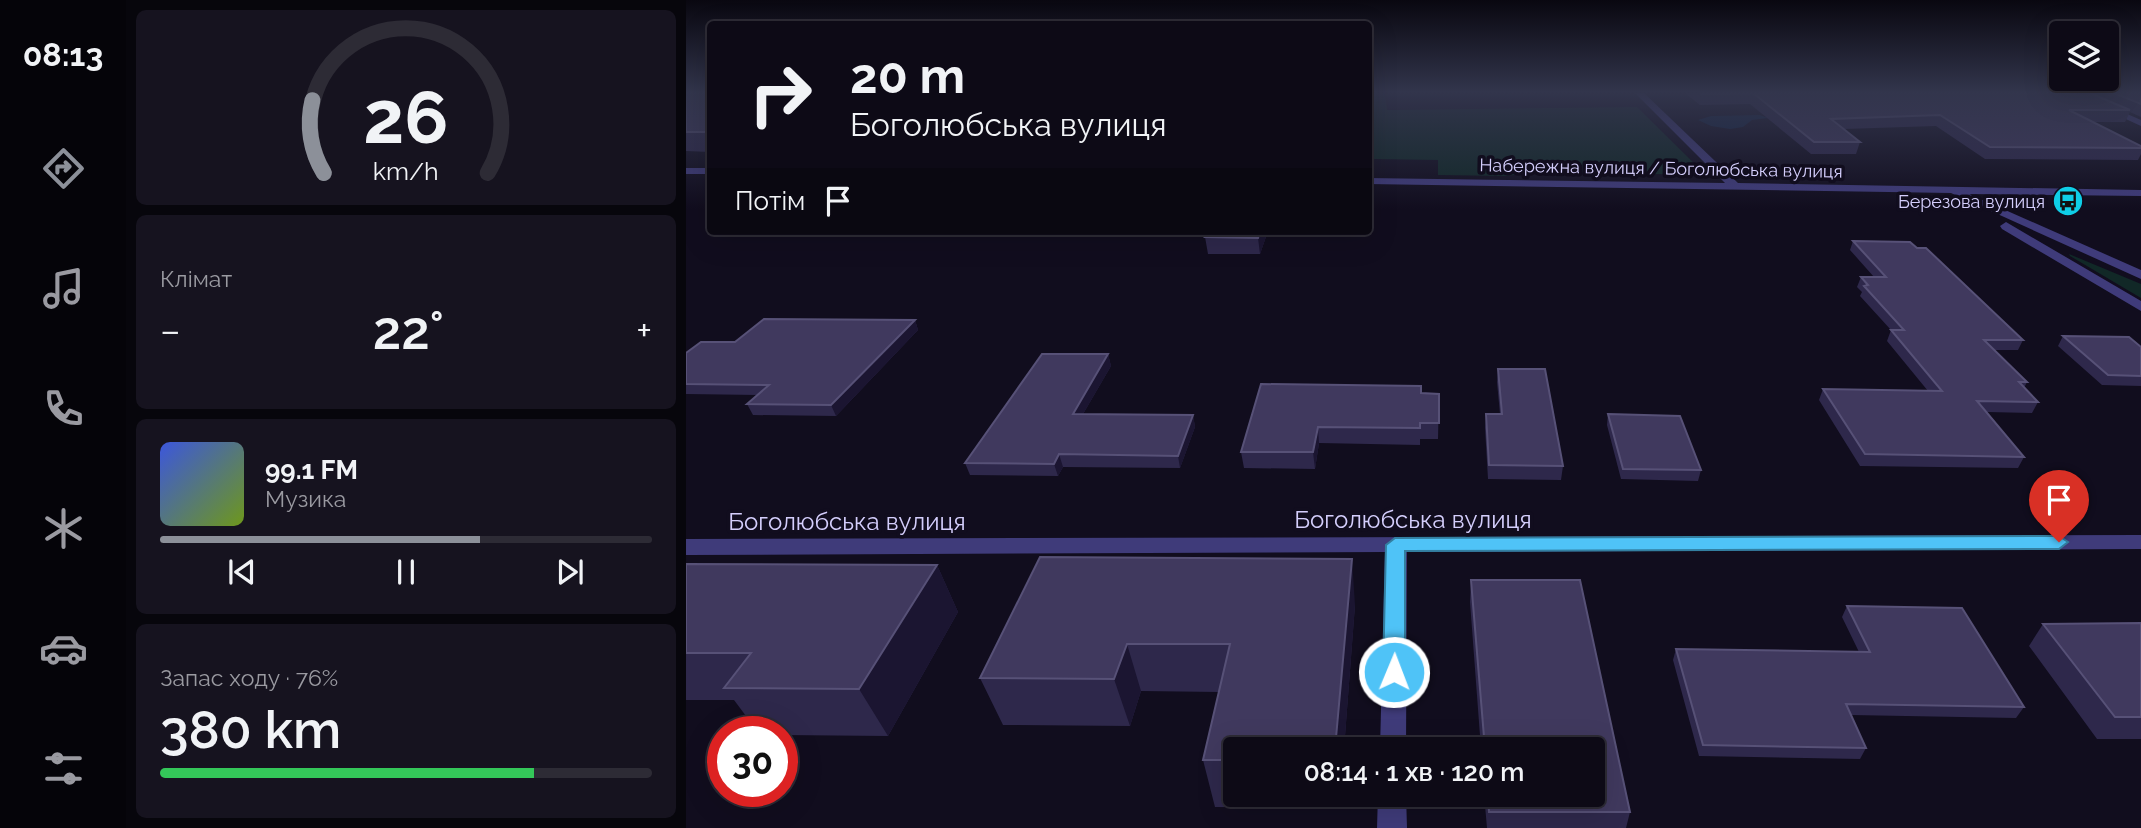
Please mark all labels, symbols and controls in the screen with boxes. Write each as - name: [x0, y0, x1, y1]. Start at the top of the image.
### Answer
- map controls: [2049, 21, 2119, 91]
- button: layers: [2049, 21, 2119, 91]
- text: 08:13: [23, 36, 103, 73]
- text: 20 m: [850, 47, 965, 104]
- icon: right: [735, 49, 826, 140]
- text: 26: [363, 76, 449, 161]
- text: Боголюбська вулиця: [850, 106, 1167, 143]
- icon: directions: [39, 144, 88, 193]
- street label: Набережна вулиця / Боголюбська вулиця: [1479, 154, 1843, 182]
- text: km/h: [373, 156, 439, 186]
- icon: arrive: [819, 182, 857, 220]
- bus stop icon: Березова вулиця: [2051, 184, 2085, 218]
- text: Потім: [735, 186, 805, 216]
- place label: Березова вулиця: [1898, 191, 2045, 212]
- icon: music: [39, 264, 88, 313]
- text: Клімат: [160, 265, 232, 292]
- text: 22°: [373, 300, 444, 361]
- text: −: [160, 308, 180, 353]
- text: +: [636, 308, 652, 353]
- icon: phone: [39, 384, 88, 433]
- text: 99.1 FM: [265, 455, 358, 485]
- pin: [2029, 470, 2089, 542]
- icon: arrive: [2040, 481, 2078, 519]
- text: Музика: [265, 485, 346, 512]
- icon: climate: [39, 504, 88, 553]
- street label: Боголюбська вулиця: [1294, 505, 1532, 534]
- street label: Боголюбська вулиця: [728, 507, 966, 536]
- icon: previous: [223, 553, 261, 591]
- icon: pause: [387, 553, 425, 591]
- icon: next: [551, 553, 589, 591]
- icon: car: [39, 624, 88, 673]
- position arrow: [1357, 635, 1431, 709]
- text: Запас ходу · 76%: [160, 664, 338, 691]
- text: 380 km: [160, 699, 341, 760]
- speed limit sign: 30: [707, 716, 798, 807]
- icon: filters: [39, 744, 88, 793]
- text: 08:14 · 1 хв · 120 m: [1304, 757, 1524, 787]

